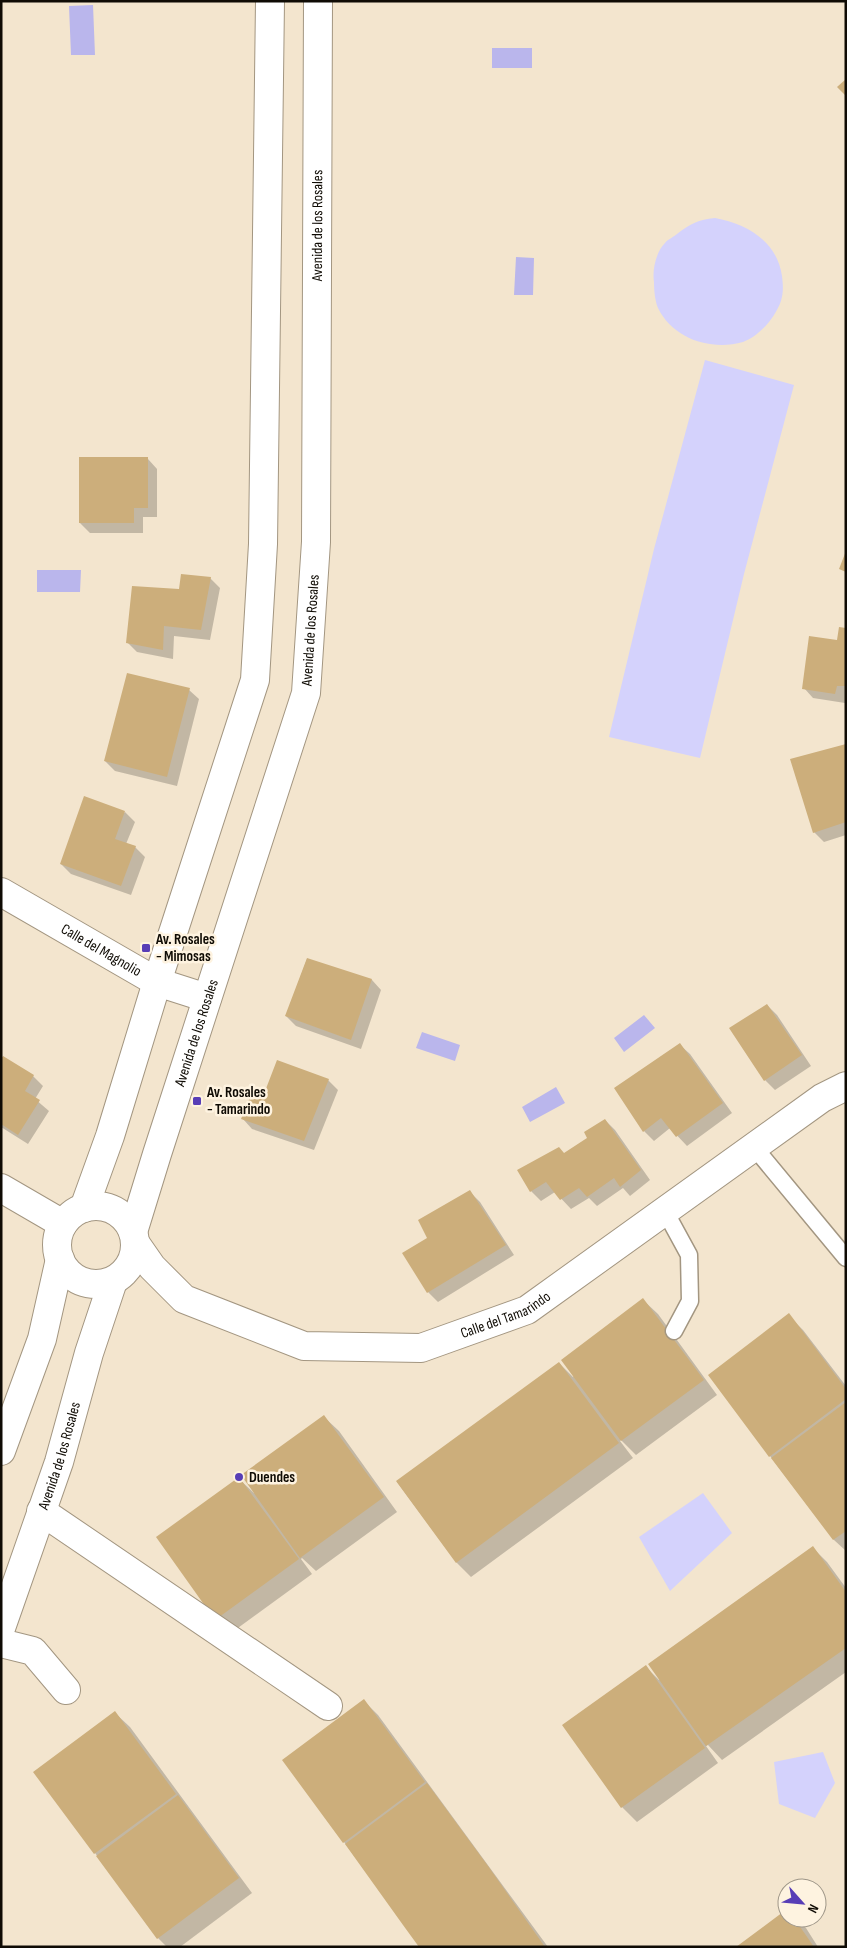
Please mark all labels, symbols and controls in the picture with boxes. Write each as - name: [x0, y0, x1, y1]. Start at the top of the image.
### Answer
- street label: Avenida de los Rosales: [308, 170, 327, 282]
- street label: Avenida de los Rosales: [297, 574, 324, 687]
- street label: Calle del Magnolio: [58, 920, 145, 981]
- place label: Av. Rosales - Mimosas: [155, 930, 215, 966]
- marker: Av. Rosales - Mimosas: [140, 942, 152, 954]
- street label: Avenida de los Rosales: [170, 977, 223, 1090]
- place label: Av. Rosales - Tamarindo: [206, 1083, 270, 1119]
- marker: Av. Rosales - Tamarindo: [191, 1095, 203, 1107]
- street label: Calle del Tamarindo: [458, 1287, 554, 1343]
- street label: Avenida de los Rosales: [34, 1400, 85, 1513]
- place label: Duendes: [249, 1468, 295, 1487]
- marker: Duendes: [233, 1471, 245, 1483]
- north arrow: [777, 1878, 827, 1928]
- text: N: [804, 1901, 822, 1916]

